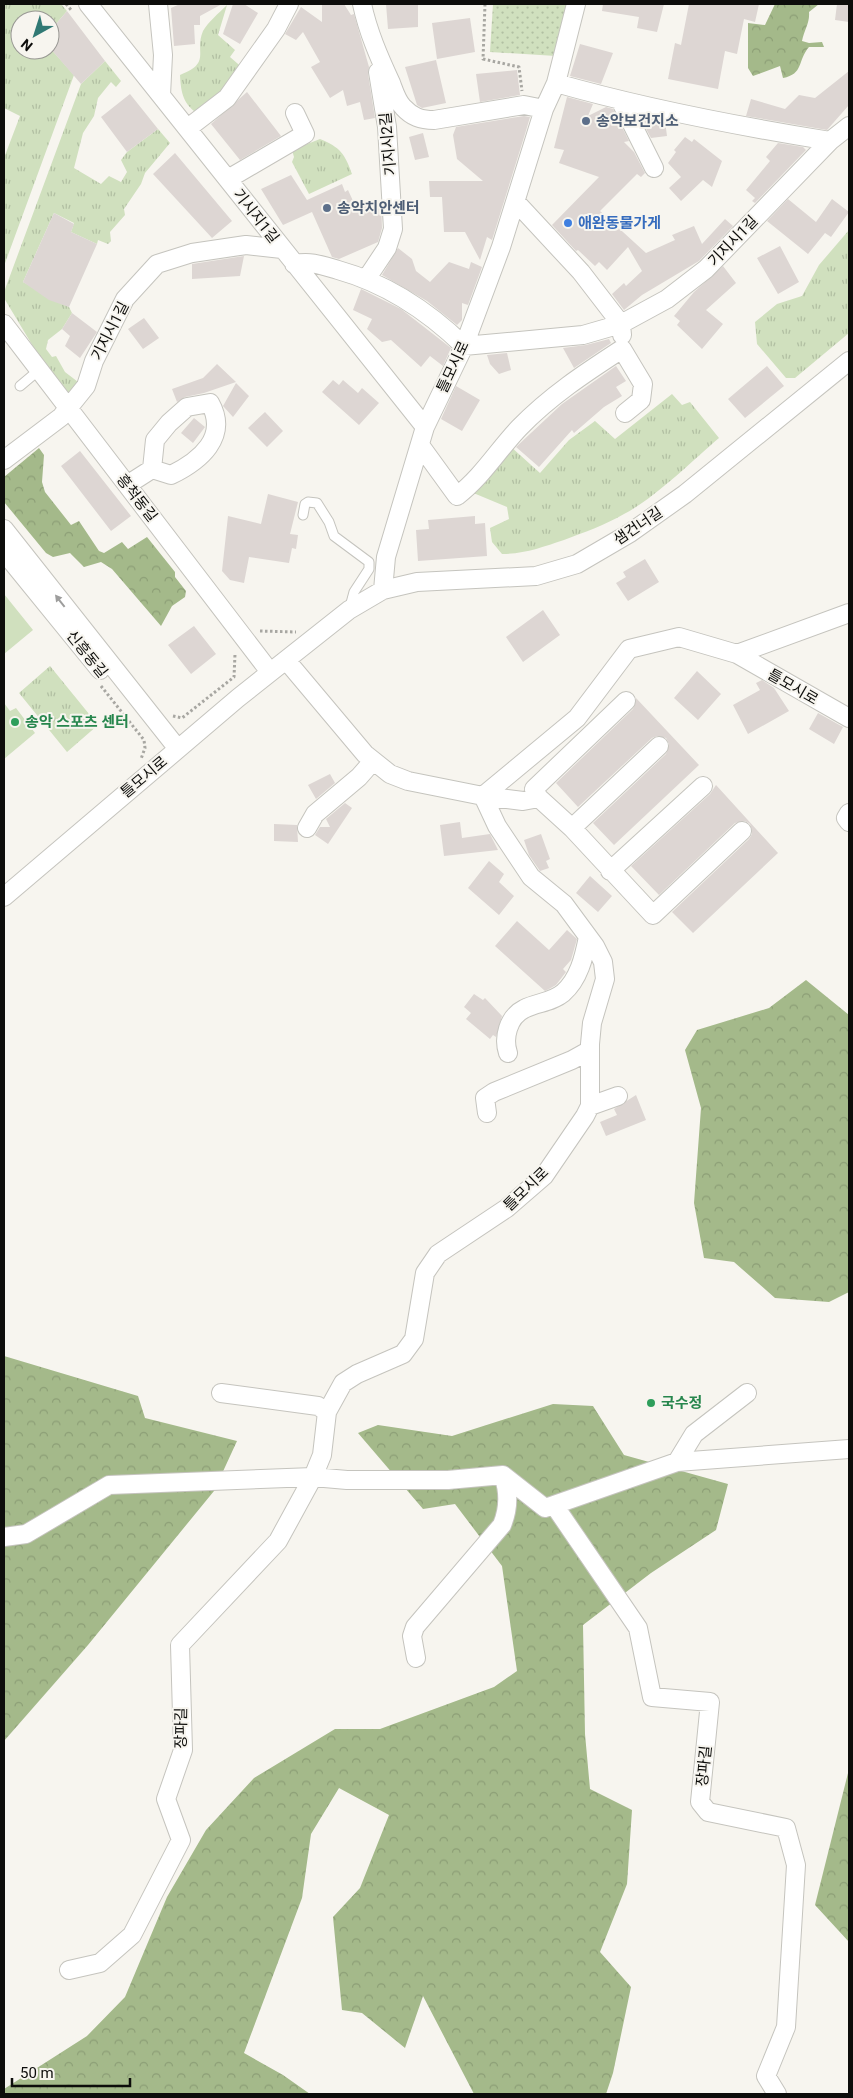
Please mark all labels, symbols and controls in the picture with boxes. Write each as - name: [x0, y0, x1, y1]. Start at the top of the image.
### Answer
- north arrow: [10, 10, 60, 60]
- text: N: [18, 36, 36, 54]
- street label: 기지시2길: [376, 112, 400, 176]
- place label: 송악보건지소: [596, 112, 679, 130]
- marker: 송악보건지소: [580, 115, 592, 127]
- street label: 기시지1길: [229, 185, 283, 247]
- place label: 송악치안센터: [337, 199, 420, 217]
- marker: 송악치안센터: [321, 202, 333, 214]
- street label: 기지시1길: [704, 212, 762, 270]
- place label: 애완동물가게: [578, 214, 661, 232]
- marker: 애완동물가게: [562, 217, 574, 229]
- street label: 기지시1길: [88, 299, 132, 363]
- street label: 틀모시로: [433, 338, 473, 396]
- street label: 흥척동길: [113, 471, 161, 525]
- street label: 샘건너길: [610, 503, 666, 549]
- one-way arrow: [55, 595, 66, 608]
- street label: 신흥동길: [63, 627, 111, 681]
- street label: 틀모시로: [765, 665, 821, 709]
- place label: 송악 스포츠 센터: [25, 713, 129, 731]
- marker: 송악 스포츠 센터: [9, 716, 21, 728]
- street label: 틀모시로: [117, 752, 171, 802]
- street label: 틀모시로: [500, 1163, 552, 1215]
- place label: 국수정: [661, 1394, 702, 1412]
- marker: 국수정: [645, 1397, 657, 1409]
- street label: 장파길: [172, 1707, 190, 1749]
- street label: 장파길: [693, 1744, 715, 1788]
- scale bar: [12, 2056, 130, 2088]
- text: 50 m: [20, 2064, 54, 2082]

